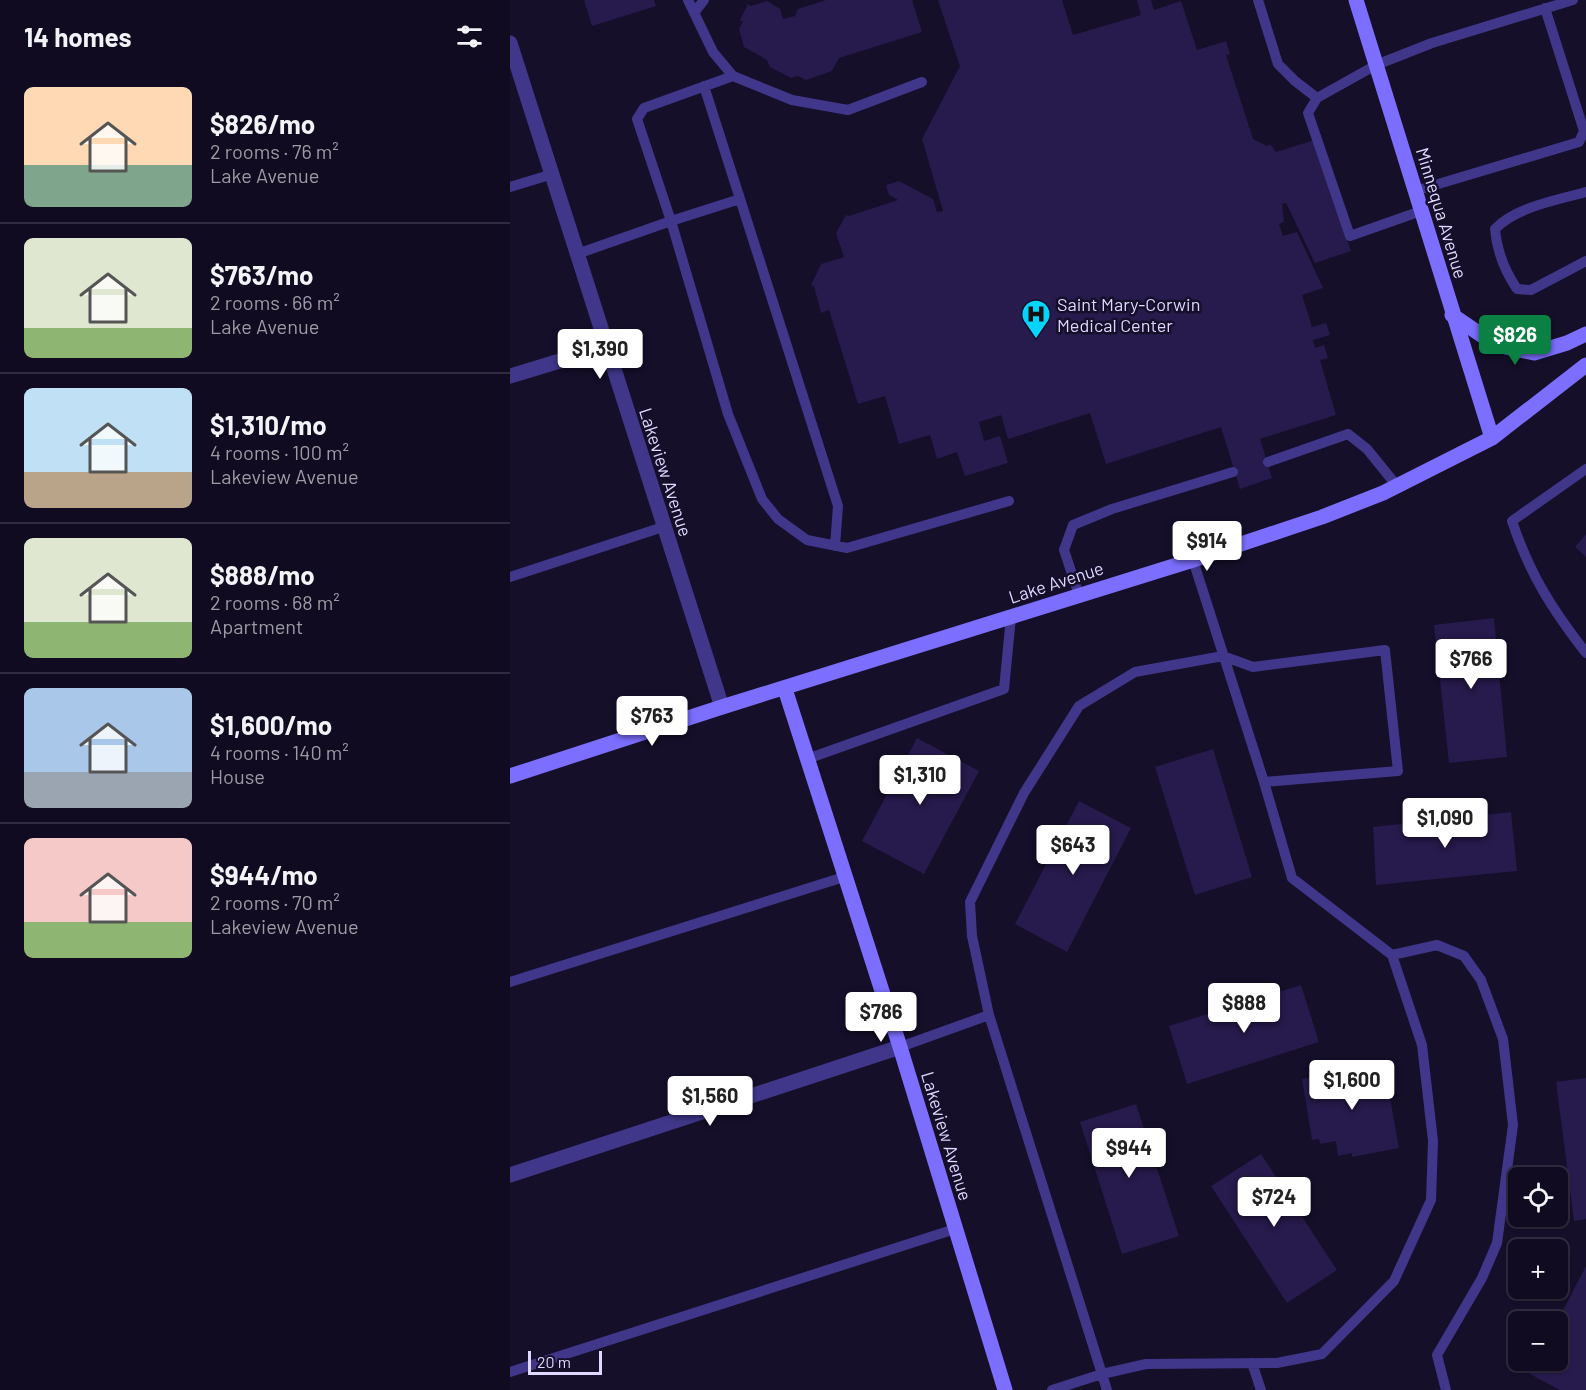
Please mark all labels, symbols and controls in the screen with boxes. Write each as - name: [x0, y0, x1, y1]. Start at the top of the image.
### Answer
- icon: filters: [453, 20, 486, 53]
- text: 14 homes: [24, 21, 131, 52]
- text: $826/mo: [210, 108, 315, 139]
- icon: home: [72, 111, 144, 183]
- text: 2 rooms · 76 m²: [210, 139, 339, 163]
- street label: Minnequa Avenue: [1412, 145, 1472, 281]
- text: Lake Avenue: [210, 163, 319, 187]
- text: $763/mo: [210, 259, 313, 290]
- icon: home: [72, 262, 144, 334]
- text: 2 rooms · 66 m²: [210, 290, 340, 314]
- place label: Saint Mary-Corwin Medical Center: [1057, 293, 1200, 336]
- hospital icon: Saint Mary-Corwin Medical Center: [1020, 298, 1052, 340]
- text: Lake Avenue: [210, 314, 319, 338]
- pin: $826: [1479, 315, 1551, 366]
- text: $826: [1493, 322, 1537, 346]
- pin: $1,390: [551, 329, 649, 380]
- text: $1,390: [572, 336, 628, 360]
- street label: Lakeview Avenue: [635, 405, 697, 539]
- text: $1,310/mo: [210, 409, 327, 440]
- icon: home: [72, 412, 144, 484]
- text: 4 rooms · 100 m²: [210, 440, 349, 464]
- text: Lakeview Avenue: [210, 464, 359, 488]
- pin: $914: [1171, 521, 1243, 572]
- text: $914: [1187, 528, 1227, 552]
- street label: Lake Avenue: [1006, 556, 1106, 608]
- text: $888/mo: [210, 559, 315, 590]
- icon: home: [72, 562, 144, 634]
- text: 2 rooms · 68 m²: [210, 590, 340, 614]
- text: Apartment: [210, 614, 303, 638]
- pin: $766: [1435, 639, 1507, 690]
- text: $766: [1450, 646, 1492, 670]
- pin: $763: [616, 696, 688, 747]
- text: $763: [631, 703, 673, 727]
- text: $1,600/mo: [210, 709, 332, 740]
- icon: home: [72, 712, 144, 784]
- text: 4 rooms · 140 m²: [210, 740, 349, 764]
- pin: $1,310: [871, 755, 969, 806]
- text: $1,310: [893, 762, 947, 786]
- text: House: [210, 764, 265, 788]
- pin: $1,090: [1396, 798, 1494, 849]
- text: $1,090: [1417, 805, 1473, 829]
- pin: $643: [1037, 825, 1109, 876]
- text: $643: [1050, 832, 1096, 856]
- text: $944/mo: [210, 859, 318, 890]
- icon: home: [72, 862, 144, 934]
- text: 2 rooms · 70 m²: [210, 890, 340, 914]
- text: Lakeview Avenue: [210, 914, 359, 938]
- pin: $888: [1208, 983, 1280, 1034]
- text: $888: [1222, 990, 1266, 1014]
- pin: $786: [845, 992, 917, 1043]
- text: $786: [860, 999, 902, 1023]
- pin: $1,600: [1303, 1060, 1401, 1111]
- text: $1,600: [1323, 1067, 1381, 1091]
- street label: Lakeview Avenue: [917, 1069, 977, 1203]
- pin: $1,560: [661, 1076, 759, 1127]
- text: $1,560: [682, 1083, 738, 1107]
- pin: $944: [1093, 1128, 1165, 1179]
- text: $944: [1106, 1135, 1152, 1159]
- map controls: [1508, 1167, 1568, 1371]
- button: locate: [1508, 1167, 1568, 1227]
- pin: $724: [1238, 1177, 1310, 1228]
- text: $724: [1252, 1184, 1296, 1208]
- button: +: [1508, 1239, 1568, 1299]
- button: −: [1508, 1311, 1568, 1371]
- scale bar: [528, 1348, 602, 1376]
- text: 20 m: [537, 1352, 571, 1371]

